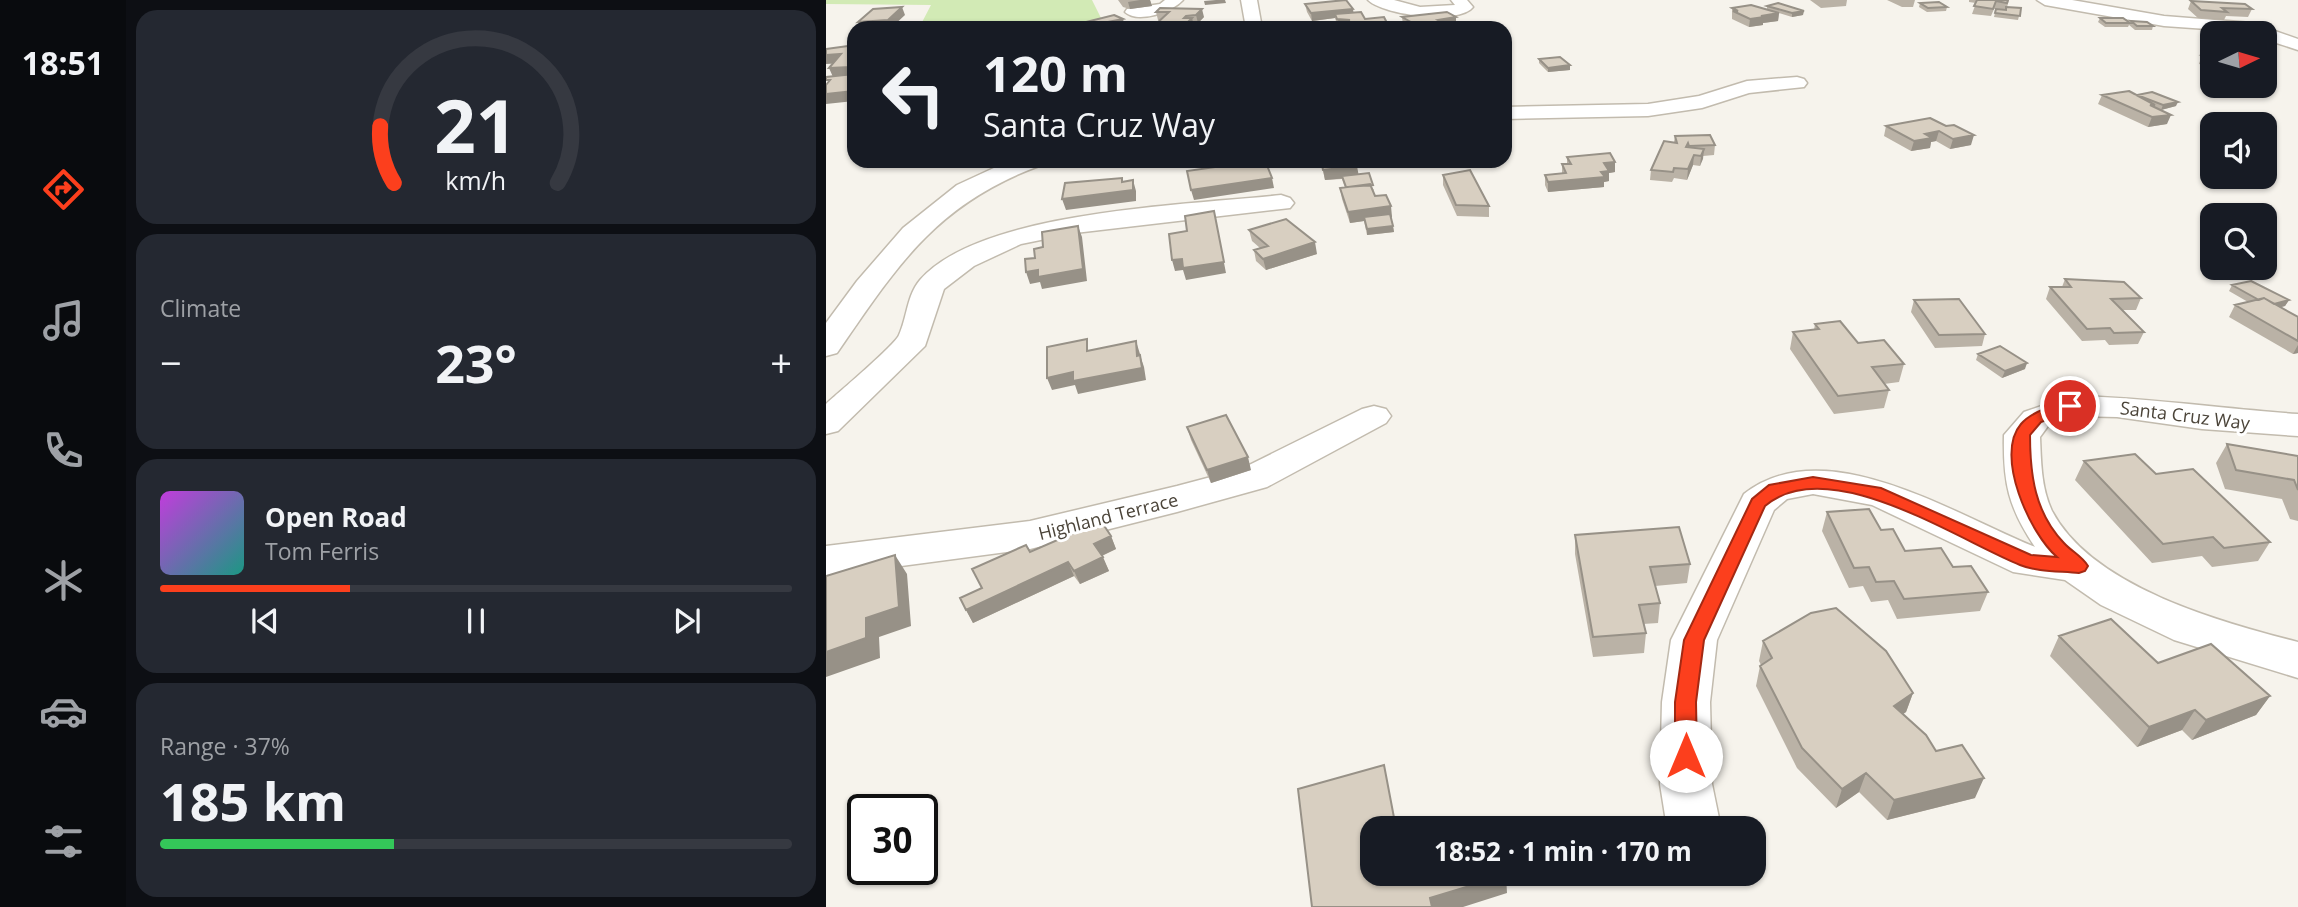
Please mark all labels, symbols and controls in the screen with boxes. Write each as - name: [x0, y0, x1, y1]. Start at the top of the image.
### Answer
- north arrow: [2200, 21, 2277, 98]
- map controls: [2200, 21, 2277, 280]
- text: 120 m: [983, 40, 1128, 106]
- text: 18:51: [22, 41, 104, 84]
- icon: left: [868, 49, 959, 140]
- text: 21: [434, 76, 518, 175]
- text: Santa Cruz Way: [983, 103, 1215, 146]
- button: sound: [2200, 112, 2277, 189]
- text: km/h: [446, 163, 506, 197]
- icon: directions: [39, 165, 88, 214]
- button: search: [2200, 203, 2277, 280]
- text: Climate: [160, 292, 241, 324]
- icon: music: [39, 296, 88, 345]
- text: 23°: [435, 327, 517, 398]
- text: −: [160, 336, 182, 388]
- text: +: [770, 336, 792, 388]
- pin: [2040, 376, 2100, 436]
- icon: arrive: [2051, 387, 2089, 425]
- street label: Santa Cruz Way: [2119, 395, 2252, 435]
- icon: phone: [39, 426, 88, 475]
- street label: Highland Terrace: [1036, 487, 1180, 545]
- text: Open Road: [265, 499, 407, 535]
- text: Tom Ferris: [265, 535, 379, 567]
- icon: climate: [39, 556, 88, 605]
- icon: previous: [246, 602, 284, 640]
- icon: pause: [457, 602, 495, 640]
- icon: next: [668, 602, 706, 640]
- icon: car: [39, 687, 88, 736]
- position arrow: [1649, 719, 1723, 793]
- text: Range · 37%: [160, 730, 290, 762]
- text: 185 km: [160, 765, 346, 836]
- speed limit sign: 30: [847, 794, 938, 885]
- icon: filters: [39, 817, 88, 866]
- text: 18:52 · 1 min · 170 m: [1434, 833, 1692, 869]

